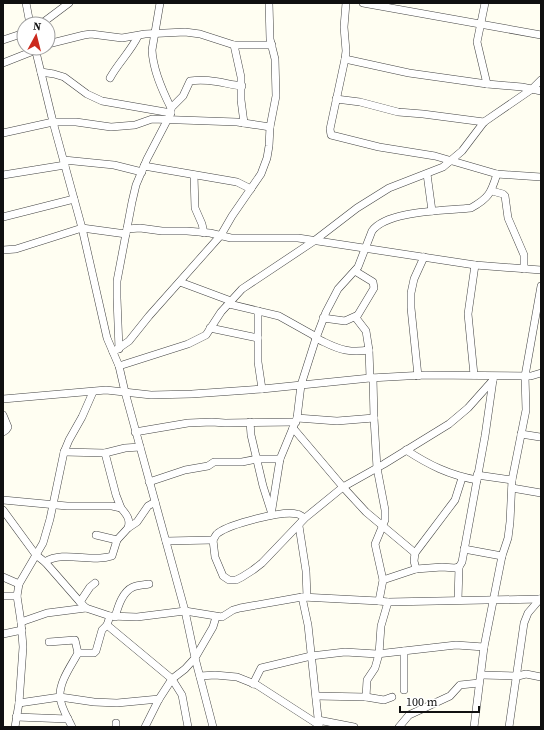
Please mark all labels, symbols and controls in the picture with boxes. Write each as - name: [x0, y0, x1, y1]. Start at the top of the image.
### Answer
- north arrow: [16, 16, 56, 56]
- text: N: [32, 19, 42, 35]
- scale bar: [400, 688, 479, 714]
- text: 100 m: [406, 694, 438, 710]

